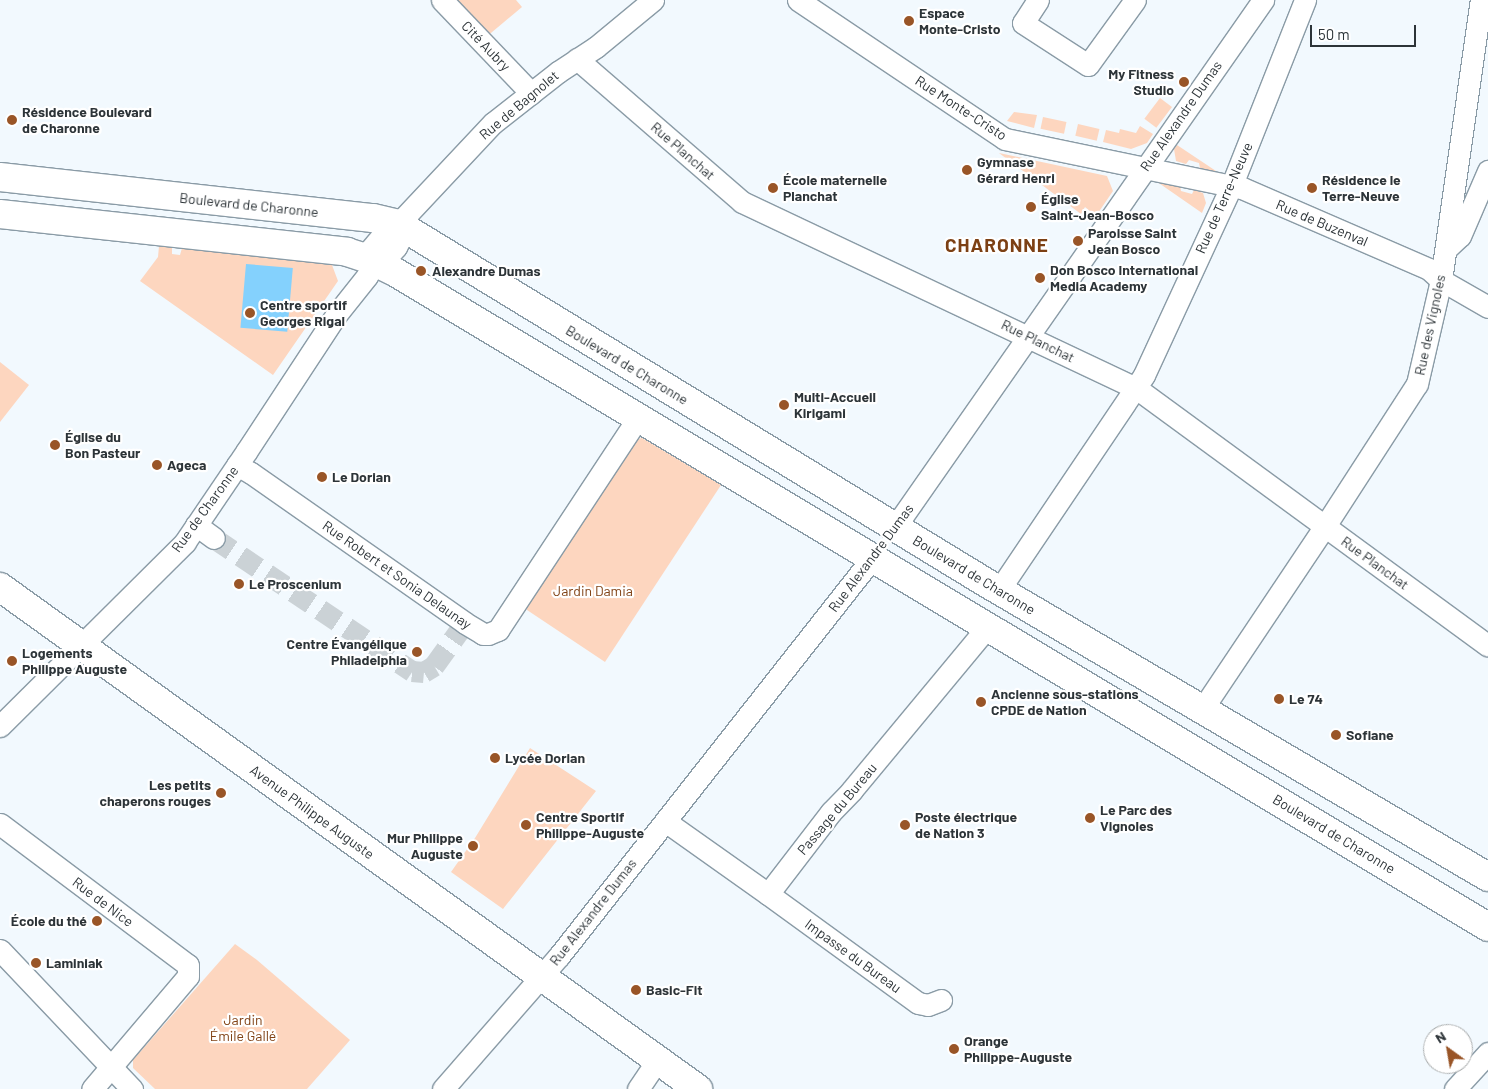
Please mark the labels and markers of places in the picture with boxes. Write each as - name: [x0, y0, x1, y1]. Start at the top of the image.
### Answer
- place label: Espace Monte-Cristo: [919, 5, 1001, 38]
- marker: Espace Monte-Cristo: [903, 15, 915, 27]
- place label: My Fitness Studio: [1108, 66, 1174, 98]
- marker: My Fitness Studio: [1178, 76, 1190, 88]
- place label: Résidence Boulevard de Charonne: [22, 104, 152, 136]
- marker: Résidence Boulevard de Charonne: [6, 114, 18, 126]
- place label: Gymnase Gérard Henri: [977, 154, 1055, 186]
- marker: Gymnase Gérard Henri: [961, 164, 973, 176]
- place label: École maternelle Planchat: [783, 172, 887, 204]
- place label: Résidence le Terre-Neuve: [1322, 172, 1401, 204]
- marker: École maternelle Planchat: [767, 182, 779, 194]
- marker: Résidence le Terre-Neuve: [1306, 182, 1318, 194]
- place label: Église Saint-Jean-Bosco: [1041, 191, 1154, 223]
- marker: Église Saint-Jean-Bosco: [1025, 201, 1037, 213]
- place label: Paroisse Saint Jean Bosco: [1088, 225, 1177, 258]
- marker: Paroisse Saint Jean Bosco: [1072, 235, 1084, 247]
- place label: Don Bosco International Media Academy: [1050, 262, 1198, 294]
- place label: Alexandre Dumas: [432, 263, 540, 279]
- marker: Alexandre Dumas: [414, 264, 428, 278]
- marker: Don Bosco International Media Academy: [1034, 272, 1046, 284]
- place label: Centre sportif Georges Rigal: [260, 297, 347, 330]
- marker: Centre sportif Georges Rigal: [244, 307, 256, 319]
- place label: Multi-Accueil Kirigami: [794, 389, 876, 422]
- marker: Multi-Accueil Kirigami: [778, 399, 790, 411]
- place label: Église du Bon Pasteur: [65, 429, 140, 462]
- marker: Église du Bon Pasteur: [49, 439, 61, 451]
- place label: Ageca: [167, 457, 206, 473]
- marker: Ageca: [151, 459, 163, 471]
- place label: Le Dorian: [332, 469, 391, 485]
- marker: Le Dorian: [316, 471, 328, 483]
- place label: Le Proscenium: [249, 576, 341, 592]
- marker: Le Proscenium: [233, 578, 245, 590]
- place label: Centre Évangélique Philadelphia: [287, 636, 407, 669]
- place label: Logements Philippe Auguste: [22, 645, 127, 678]
- marker: Centre Évangélique Philadelphia: [411, 646, 423, 658]
- marker: Logements Philippe Auguste: [6, 655, 18, 667]
- place label: Ancienne sous-stations CPDE de Nation: [991, 686, 1139, 719]
- place label: Le 74: [1289, 691, 1323, 707]
- marker: Le 74: [1273, 693, 1285, 705]
- marker: Ancienne sous-stations CPDE de Nation: [975, 696, 987, 708]
- place label: Sofiane: [1346, 727, 1394, 743]
- marker: Sofiane: [1330, 729, 1342, 741]
- place label: Lycée Dorian: [505, 750, 585, 766]
- marker: Lycée Dorian: [489, 752, 501, 764]
- place label: Les petits chaperons rouges: [99, 777, 211, 810]
- marker: Les petits chaperons rouges: [215, 787, 227, 799]
- place label: Le Parc des Vignoles: [1100, 802, 1172, 834]
- place label: Centre Sportif Philippe-Auguste: [536, 809, 644, 842]
- place label: Poste électrique de Nation 3: [915, 809, 1017, 842]
- marker: Le Parc des Vignoles: [1084, 812, 1096, 824]
- marker: Centre Sportif Philippe-Auguste: [520, 819, 532, 831]
- marker: Poste électrique de Nation 3: [899, 819, 911, 831]
- place label: Mur Philippe Auguste: [387, 830, 463, 862]
- marker: Mur Philippe Auguste: [467, 840, 479, 852]
- place label: École du thé: [11, 913, 87, 929]
- marker: École du thé: [91, 915, 103, 927]
- place label: Laminiak: [46, 955, 103, 971]
- marker: Laminiak: [30, 957, 42, 969]
- place label: Basic-Fit: [646, 982, 703, 998]
- marker: Basic-Fit: [630, 984, 642, 996]
- place label: Orange Philippe-Auguste: [964, 1033, 1072, 1066]
- marker: Orange Philippe-Auguste: [948, 1043, 960, 1055]

